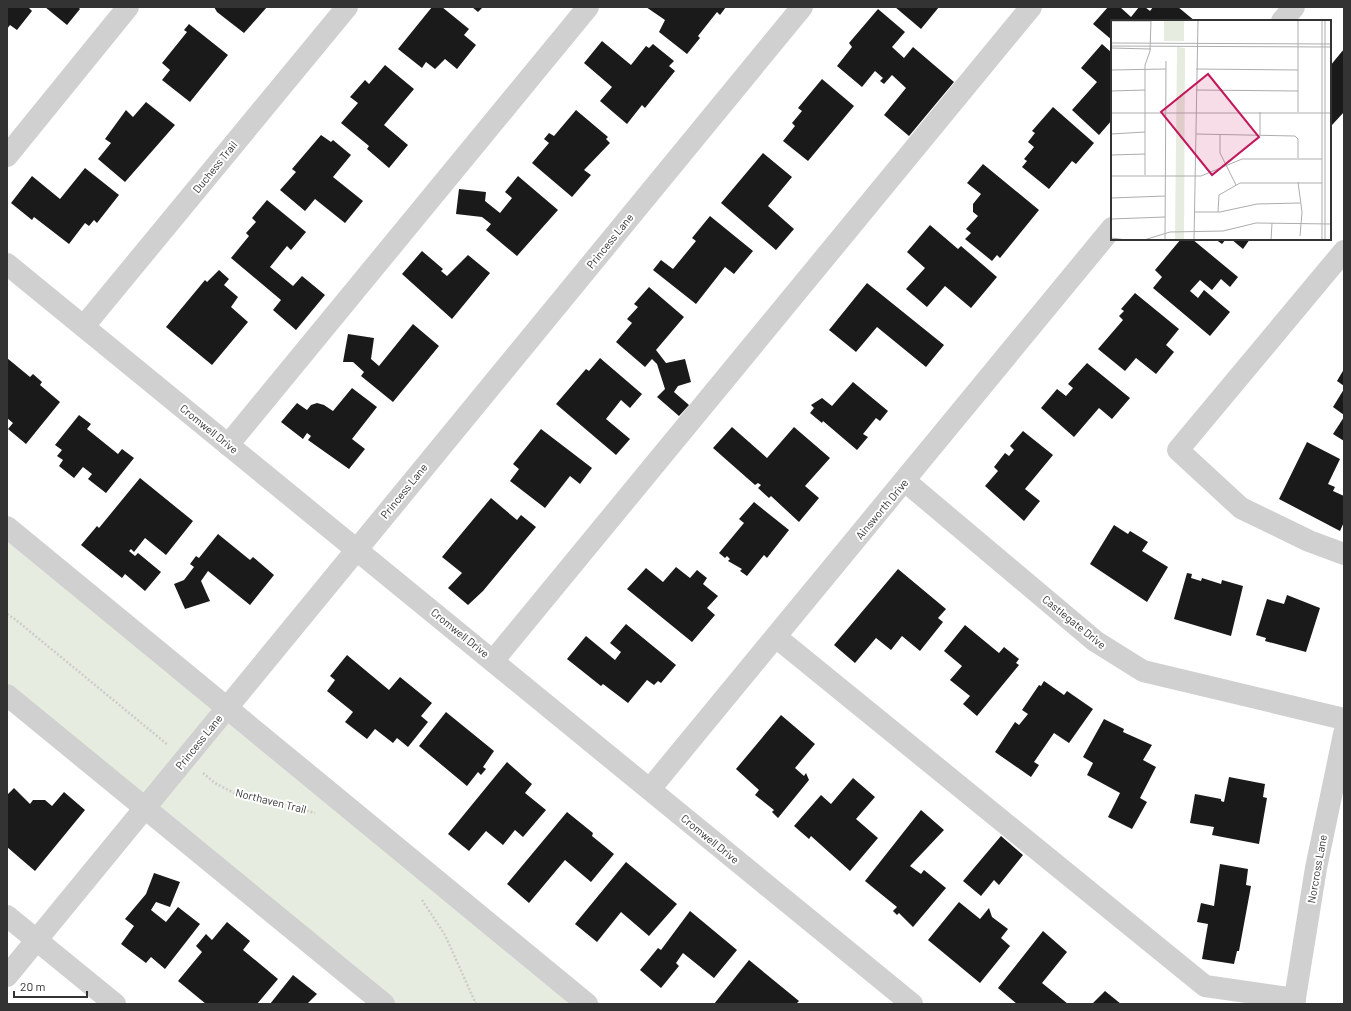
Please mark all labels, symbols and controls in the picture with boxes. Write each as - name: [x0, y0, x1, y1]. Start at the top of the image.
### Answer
- inset map: [1111, 20, 1331, 240]
- street label: Duchess Trail: [190, 138, 240, 195]
- street label: Princess Lane: [584, 211, 636, 271]
- street label: Cromwell Drive: [178, 401, 241, 456]
- street label: Princess Lane: [378, 461, 430, 521]
- street label: Ainsworth Drive: [853, 476, 911, 542]
- street label: Castlegate Drive: [1040, 592, 1109, 651]
- street label: Cromwell Drive: [429, 605, 492, 660]
- street label: Princess Lane: [173, 712, 225, 772]
- street label: Northaven Trail: [234, 785, 308, 816]
- street label: Cromwell Drive: [679, 811, 742, 866]
- street label: Norcross Lane: [1304, 834, 1329, 904]
- scale bar: [14, 973, 87, 999]
- text: 20 m: [20, 979, 46, 993]

